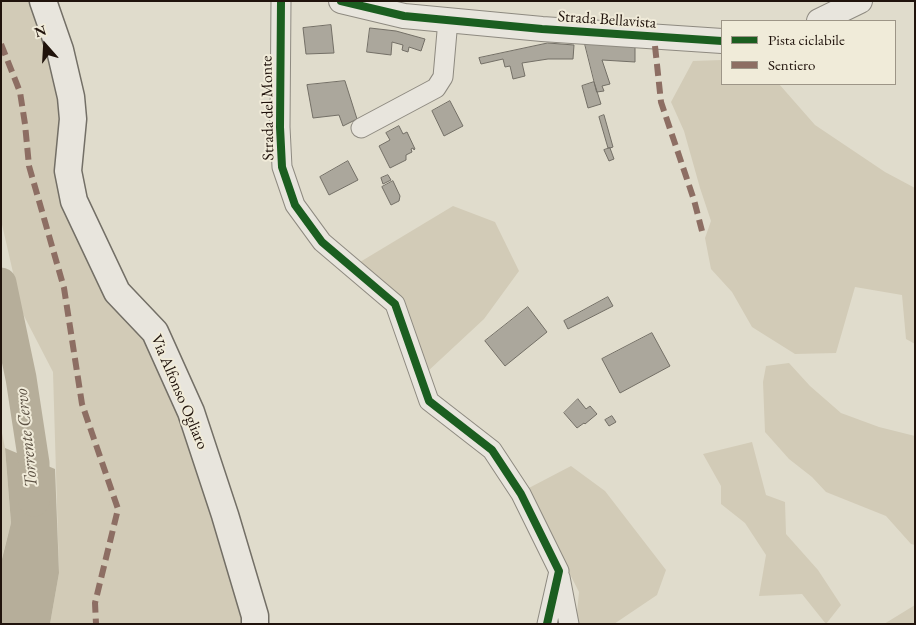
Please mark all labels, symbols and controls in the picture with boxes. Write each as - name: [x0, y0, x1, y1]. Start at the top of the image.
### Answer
- street label: Strada Bellavista: [557, 7, 657, 33]
- north arrow: [20, 20, 70, 70]
- text: N: [32, 20, 48, 41]
- legend: [721, 20, 896, 85]
- text: Pista ciclabile: [768, 30, 845, 49]
- street label: Strada del Monte: [257, 55, 279, 161]
- text: Sentiero: [768, 55, 815, 74]
- street label: Via Alfonso Ogliaro: [146, 332, 212, 452]
- water label: Torrente Cervo: [11, 387, 43, 489]

